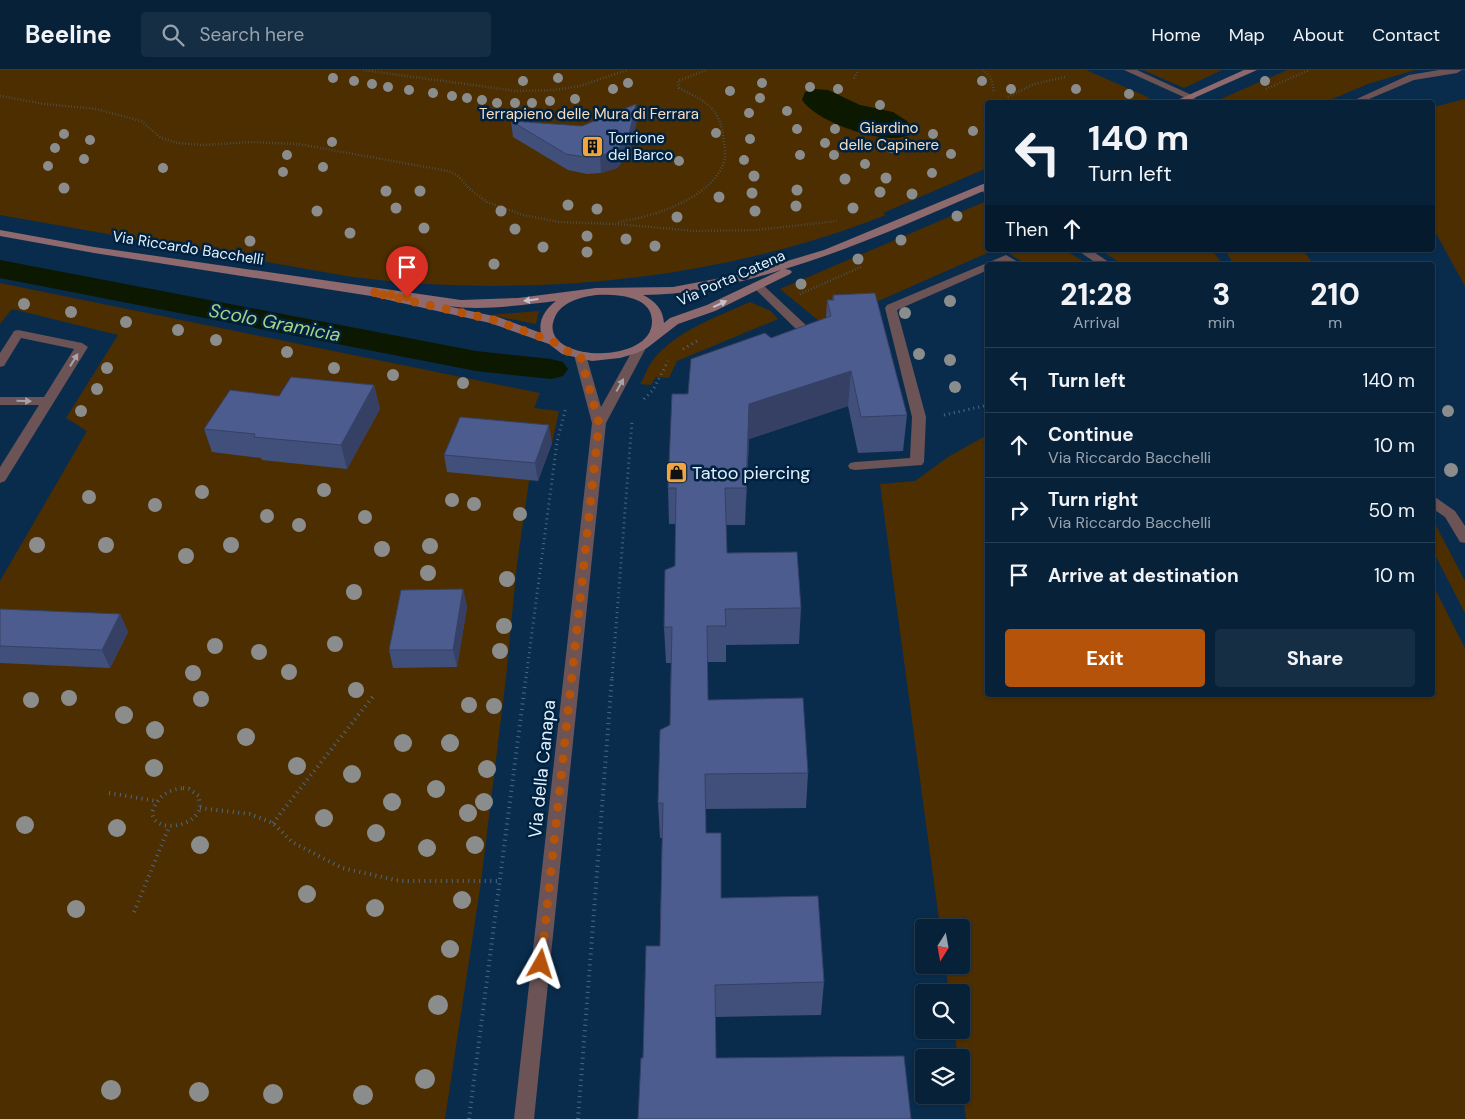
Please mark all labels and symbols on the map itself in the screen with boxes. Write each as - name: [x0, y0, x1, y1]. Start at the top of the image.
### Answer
- park label: Terrapieno delle Mura di Ferrara: [479, 104, 699, 124]
- park label: Giardino delle Capinere: [839, 118, 939, 155]
- place label: Torrione del Barco: [608, 128, 673, 165]
- building icon: Torrione del Barco: [580, 135, 604, 159]
- street label: Via Riccardo Bacchelli: [111, 226, 265, 270]
- street label: Via Porta Catena: [674, 245, 788, 311]
- pin: [386, 246, 428, 297]
- one-way arrow: [523, 296, 539, 304]
- water label: Scolo Gramicia: [207, 297, 343, 348]
- one-way arrow: [713, 300, 727, 308]
- one-way arrow: [69, 354, 78, 367]
- one-way arrow: [616, 378, 625, 391]
- one-way arrow: [16, 397, 32, 405]
- shop icon: Tatoo piercing: [664, 461, 688, 485]
- place label: Tatoo piercing: [692, 461, 810, 485]
- street label: Via della Canapa: [523, 699, 561, 839]
- north arrow: [915, 919, 970, 974]
- position arrow: [514, 937, 566, 989]

